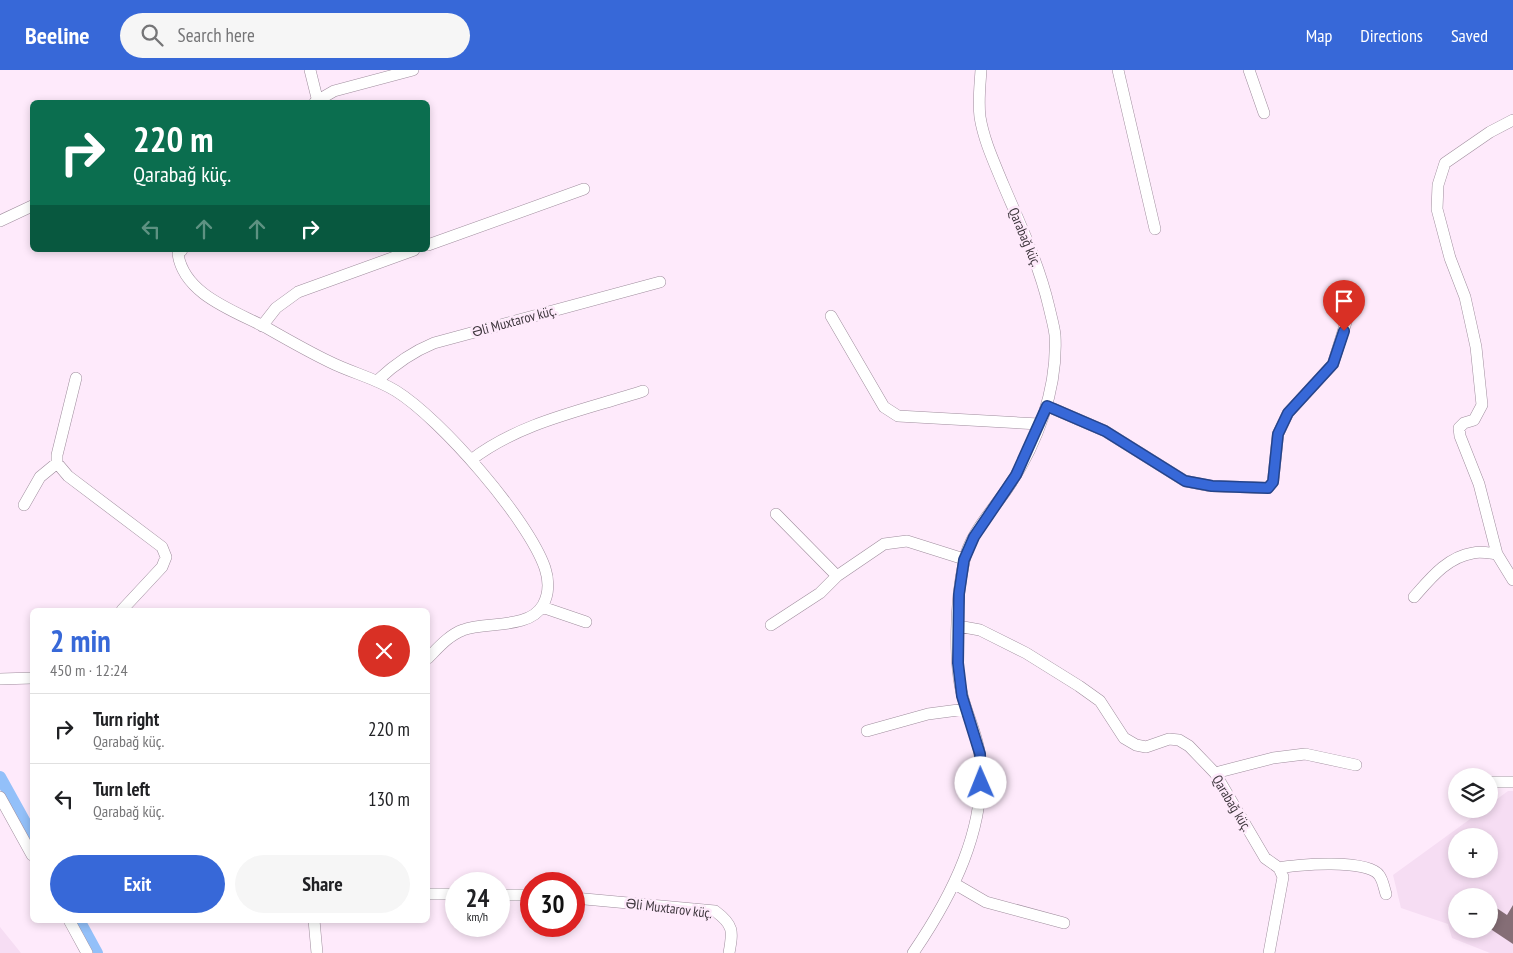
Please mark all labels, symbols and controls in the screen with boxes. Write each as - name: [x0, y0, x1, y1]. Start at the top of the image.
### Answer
- search box: [120, 13, 470, 58]
- text: Beeline: [25, 20, 90, 51]
- icon: search: [138, 21, 166, 49]
- text: Search here: [178, 23, 255, 47]
- text: Map: [1306, 24, 1332, 47]
- text: Directions: [1360, 24, 1423, 47]
- text: Saved: [1451, 24, 1488, 47]
- text: 220 m: [133, 116, 214, 162]
- icon: right: [50, 120, 115, 185]
- text: Qarabağ küç.: [133, 160, 231, 188]
- street label: Qarabağ küç.: [1005, 205, 1045, 269]
- icon: left: [137, 215, 165, 243]
- icon: ahead: [190, 215, 218, 243]
- icon: ahead: [243, 215, 271, 243]
- icon: right: [296, 215, 324, 243]
- pin: [1323, 280, 1365, 331]
- icon: arrive: [1330, 287, 1358, 315]
- street label: Əli Muxtarov küç.: [470, 301, 558, 341]
- text: 2 min: [50, 621, 111, 660]
- button: close: [358, 625, 410, 677]
- text: 450 m · 12:24: [50, 660, 128, 680]
- text: Turn right: [93, 707, 159, 731]
- icon: right: [50, 715, 78, 743]
- text: 220 m: [368, 717, 410, 741]
- text: Qarabağ küç.: [93, 731, 164, 751]
- position arrow: [954, 756, 1006, 808]
- map controls: [1448, 768, 1498, 938]
- button: layers: [1448, 768, 1498, 818]
- street label: Qarabağ küç.: [1208, 772, 1256, 834]
- text: Turn left: [93, 777, 150, 801]
- icon: left: [50, 785, 78, 813]
- text: 130 m: [368, 787, 410, 811]
- text: Qarabağ küç.: [93, 801, 164, 821]
- button: +: [1448, 828, 1498, 878]
- button: Exit: [50, 855, 225, 913]
- button: Share: [235, 855, 410, 913]
- speed limit sign: 30: [520, 872, 585, 937]
- text: 24: [466, 882, 489, 914]
- button: −: [1448, 888, 1498, 938]
- street label: Əli Muxtarov küç.: [625, 894, 713, 922]
- text: km/h: [467, 909, 488, 924]

